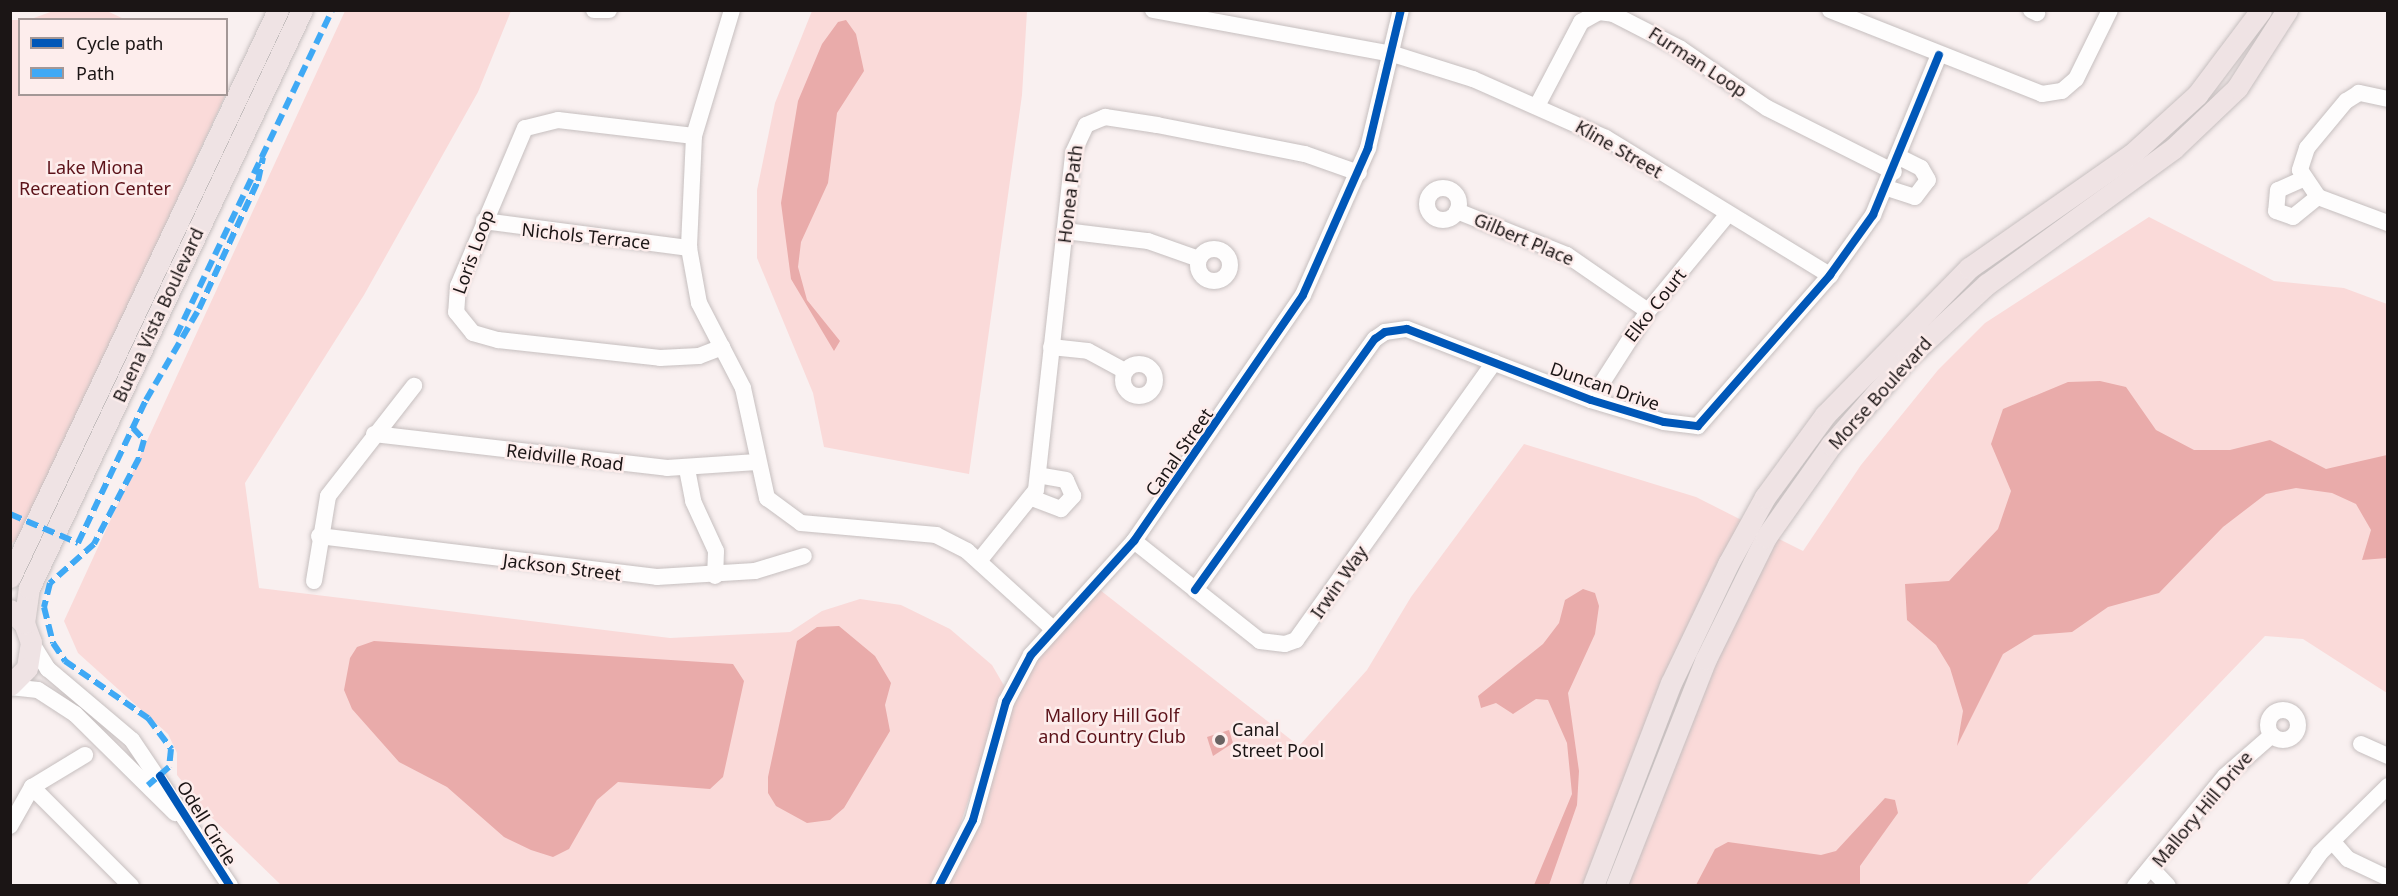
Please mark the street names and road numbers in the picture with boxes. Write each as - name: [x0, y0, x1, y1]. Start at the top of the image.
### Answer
- street label: Furman Loop: [1645, 22, 1751, 102]
- street label: Kline Street: [1572, 115, 1666, 183]
- street label: Honea Path: [1053, 144, 1087, 244]
- street label: Loris Loop: [448, 207, 498, 297]
- street label: Gilbert Place: [1471, 208, 1577, 270]
- street label: Nichols Terrace: [521, 219, 651, 253]
- street label: Buena Vista Boulevard: [108, 224, 208, 406]
- street label: Elko Court: [1620, 264, 1690, 346]
- street label: Morse Boulevard: [1824, 332, 1936, 454]
- street label: Duncan Drive: [1547, 357, 1663, 415]
- street label: Canal Street: [1141, 404, 1217, 500]
- street label: Reidville Road: [505, 439, 625, 475]
- street label: Irwin Way: [1306, 541, 1372, 623]
- street label: Jackson Street: [502, 549, 622, 585]
- street label: Mallory Hill Drive: [2147, 747, 2257, 871]
- street label: Odell Circle: [172, 777, 242, 869]

